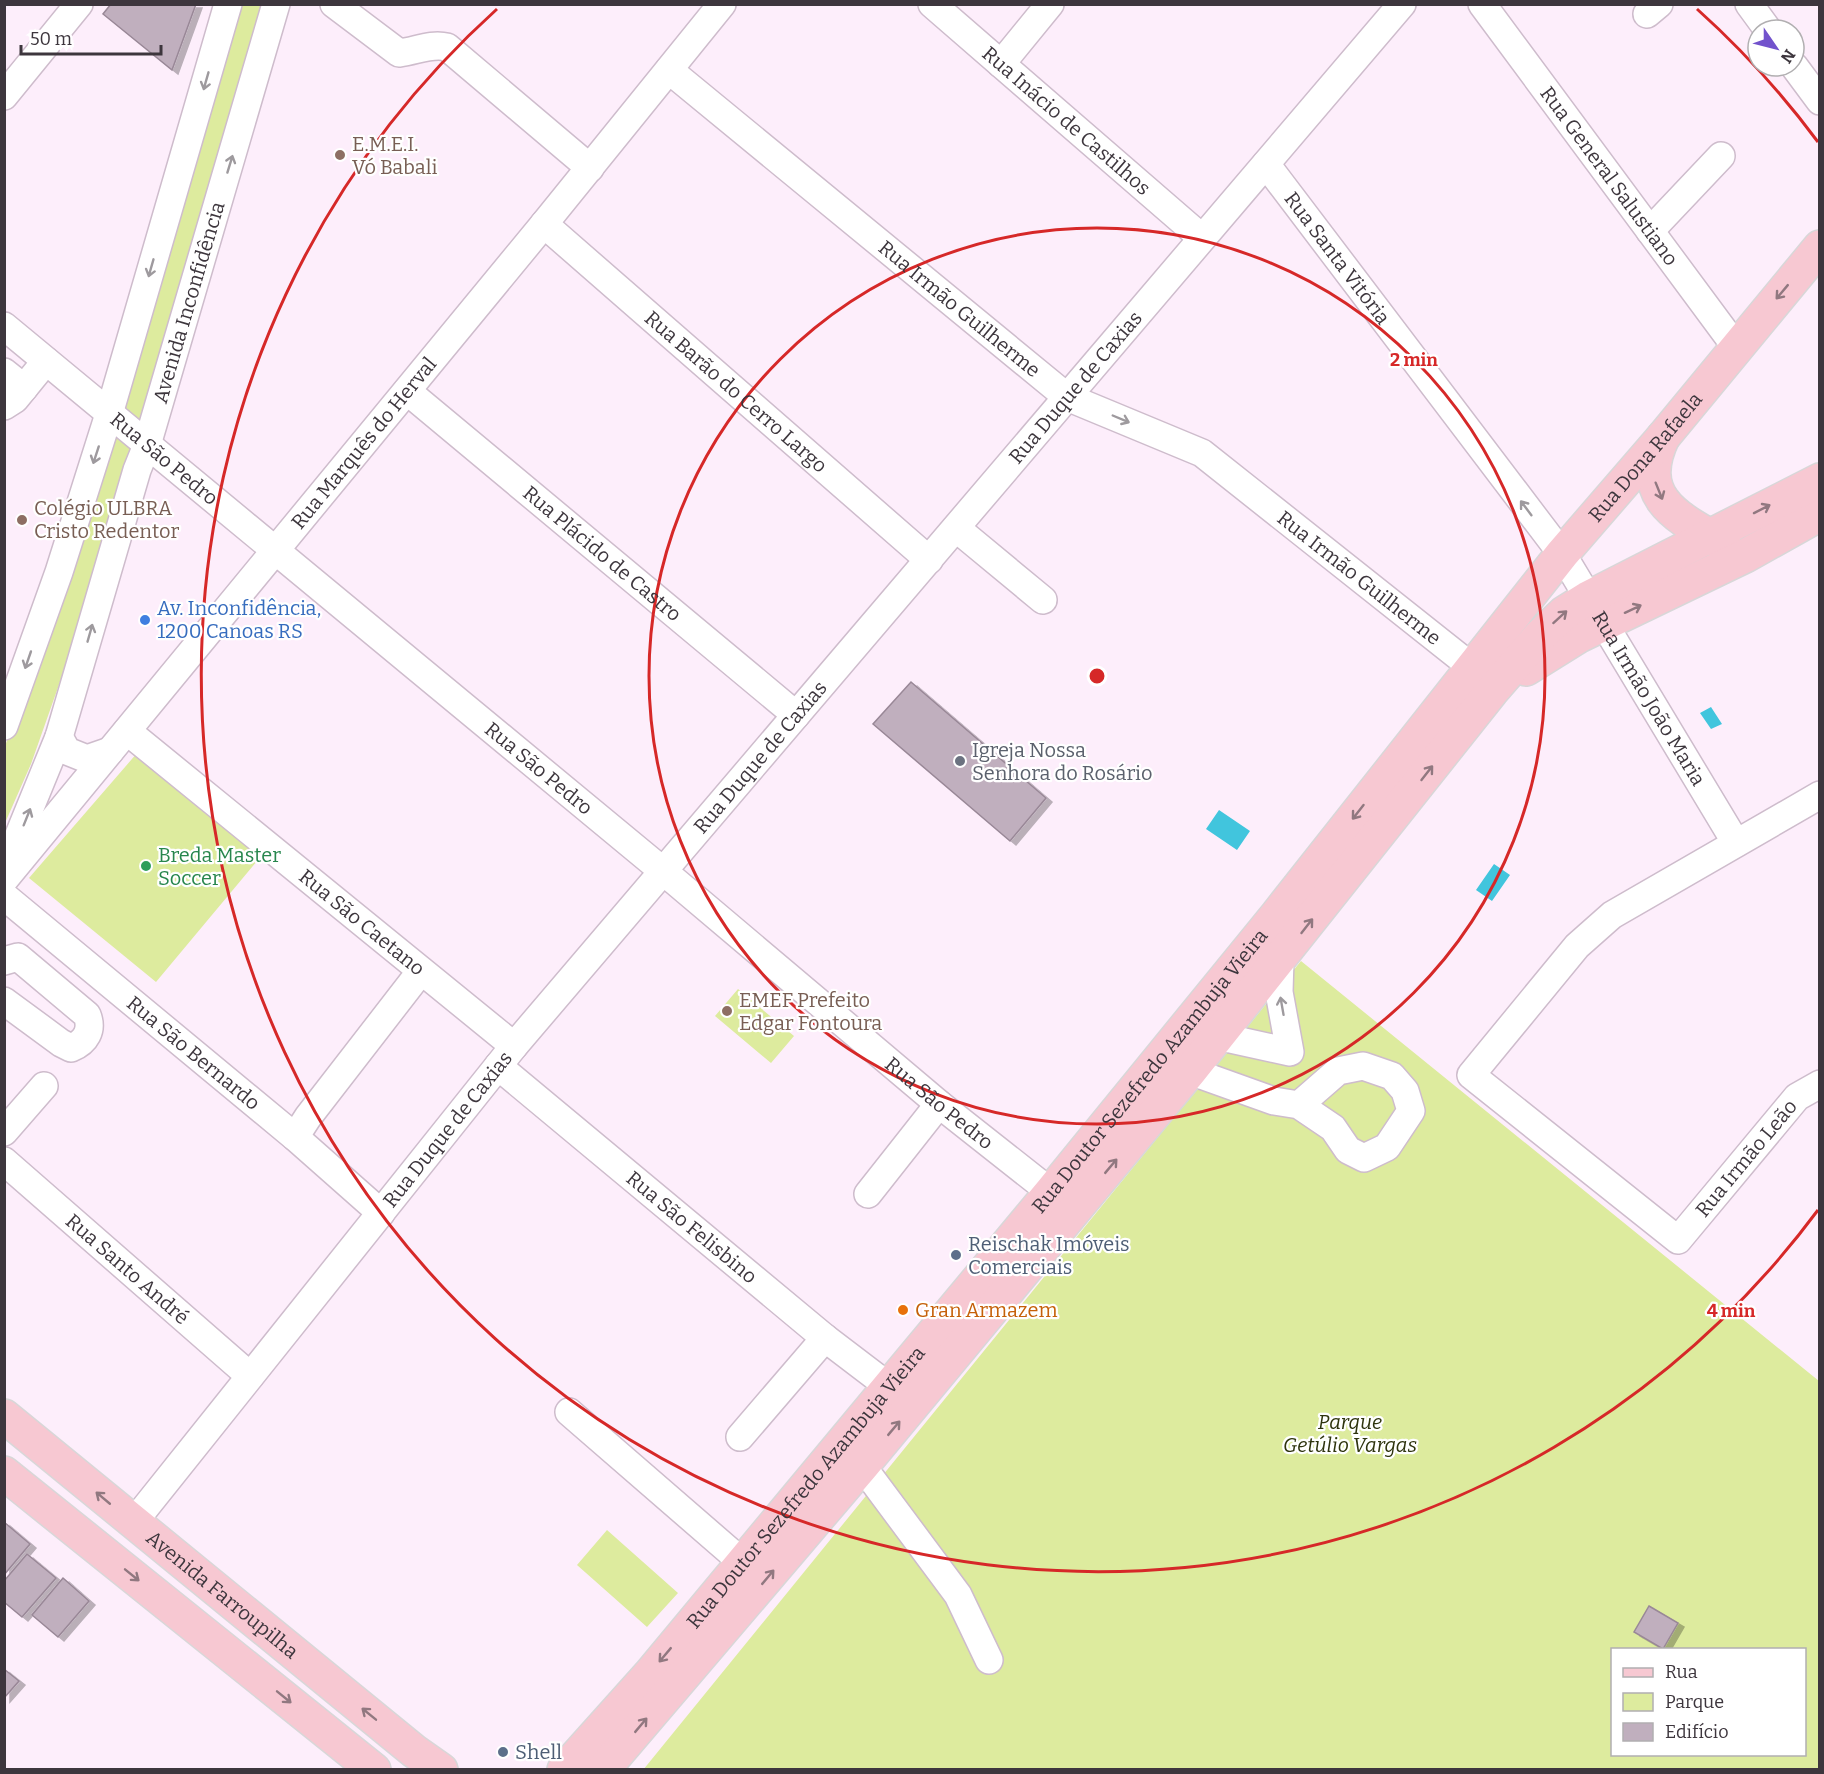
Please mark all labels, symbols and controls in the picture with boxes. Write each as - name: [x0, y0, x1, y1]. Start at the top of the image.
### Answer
- scale bar: [21, 18, 160, 56]
- north arrow: [1746, 18, 1806, 78]
- text: 50 m: [30, 28, 72, 50]
- street label: Rua Inácio de Castilhos: [978, 41, 1155, 200]
- text: N: [1777, 46, 1799, 67]
- one-way arrow: [200, 71, 211, 90]
- street label: Rua General Salustiano: [1535, 82, 1683, 270]
- place label: E.M.E.I. Vó Babali: [352, 132, 438, 179]
- marker: E.M.E.I. Vó Babali: [333, 148, 347, 162]
- one-way arrow: [225, 155, 236, 174]
- street label: Rua Santa Vitória: [1279, 187, 1395, 329]
- street label: Avenida Inconfidência: [148, 199, 230, 406]
- street label: Rua Irmão Guilherme: [874, 235, 1045, 382]
- one-way arrow: [145, 258, 156, 277]
- one-way arrow: [1775, 284, 1789, 299]
- street label: Rua Barão do Cerro Largo: [640, 306, 832, 478]
- street label: Rua Duque de Caxias: [1004, 306, 1147, 468]
- text: 2 min: [1390, 349, 1438, 371]
- street label: Rua Marquês do Herval: [286, 352, 442, 534]
- street label: Rua Dona Rafaela: [1583, 387, 1707, 527]
- street label: Rua São Pedro: [106, 407, 223, 510]
- one-way arrow: [1112, 414, 1130, 425]
- one-way arrow: [90, 445, 101, 464]
- street label: Rua Plácido de Castro: [518, 481, 686, 626]
- one-way arrow: [1654, 481, 1665, 500]
- place label: Colégio ULBRA Cristo Redentor: [34, 496, 179, 543]
- one-way arrow: [1520, 500, 1533, 516]
- one-way arrow: [1752, 503, 1770, 514]
- street label: Rua Irmão Guilherme: [1273, 506, 1446, 650]
- marker: Colégio ULBRA Cristo Redentor: [15, 513, 29, 527]
- place label: Av. Inconfidência, 1200 Canoas RS: [157, 596, 321, 643]
- one-way arrow: [1624, 602, 1642, 614]
- street label: Rua Irmão João Maria: [1587, 607, 1711, 790]
- one-way arrow: [1553, 610, 1568, 624]
- marker: Av. Inconfidência, 1200 Canoas RS: [138, 613, 152, 627]
- one-way arrow: [84, 624, 96, 643]
- one-way arrow: [21, 650, 32, 669]
- centre of rings: [1087, 666, 1107, 686]
- street label: Rua Duque de Caxias: [688, 676, 832, 838]
- street label: Rua São Pedro: [480, 717, 598, 820]
- place label: Igreja Nossa Senhora do Rosário: [972, 738, 1153, 785]
- marker: Igreja Nossa Senhora do Rosário: [953, 754, 967, 768]
- one-way arrow: [1421, 765, 1434, 781]
- one-way arrow: [1352, 804, 1365, 820]
- one-way arrow: [22, 808, 33, 827]
- place label: Breda Master Soccer: [158, 843, 281, 890]
- marker: Breda Master Soccer: [139, 859, 153, 873]
- street label: Rua São Caetano: [294, 864, 430, 980]
- one-way arrow: [1300, 918, 1313, 934]
- street label: Rua Doutor Sezefredo Azambuja Vieira: [1027, 924, 1273, 1218]
- place label: EMEF Prefeito Edgar Fontoura: [739, 988, 882, 1035]
- street label: Rua São Bernardo: [122, 991, 265, 1115]
- one-way arrow: [1276, 996, 1287, 1016]
- marker: EMEF Prefeito Edgar Fontoura: [720, 1004, 734, 1018]
- street label: Rua Duque de Caxias: [378, 1046, 517, 1212]
- street label: Rua São Pedro: [880, 1052, 998, 1154]
- street label: Rua Irmão Leão: [1690, 1095, 1802, 1222]
- one-way arrow: [1105, 1158, 1118, 1174]
- street label: Rua São Felisbino: [622, 1166, 762, 1288]
- street label: Rua Santo André: [61, 1209, 194, 1329]
- place label: Reischak Imóveis Comerciais: [968, 1232, 1130, 1279]
- marker: Reischak Imóveis Comerciais: [949, 1248, 963, 1262]
- place label: Gran Armazem: [915, 1298, 1058, 1322]
- text: 4 min: [1707, 1300, 1756, 1322]
- marker: Gran Armazem: [896, 1303, 910, 1317]
- street label: Rua Doutor Sezefredo Azambuja Vieira: [681, 1341, 930, 1633]
- park label: Parque Getúlio Vargas: [1283, 1410, 1417, 1457]
- one-way arrow: [887, 1421, 901, 1436]
- one-way arrow: [96, 1491, 111, 1505]
- street label: Avenida Farroupilha: [142, 1525, 303, 1664]
- one-way arrow: [124, 1568, 140, 1581]
- one-way arrow: [761, 1570, 775, 1585]
- one-way arrow: [658, 1647, 672, 1662]
- legend: [1611, 1648, 1806, 1756]
- text: Rua: [1665, 1661, 1698, 1683]
- one-way arrow: [276, 1690, 292, 1703]
- text: Parque: [1665, 1691, 1724, 1713]
- one-way arrow: [361, 1707, 377, 1720]
- one-way arrow: [635, 1717, 648, 1733]
- text: Edifício: [1665, 1721, 1729, 1743]
- place label: Shell: [515, 1740, 562, 1764]
- marker: Shell: [496, 1745, 510, 1759]

